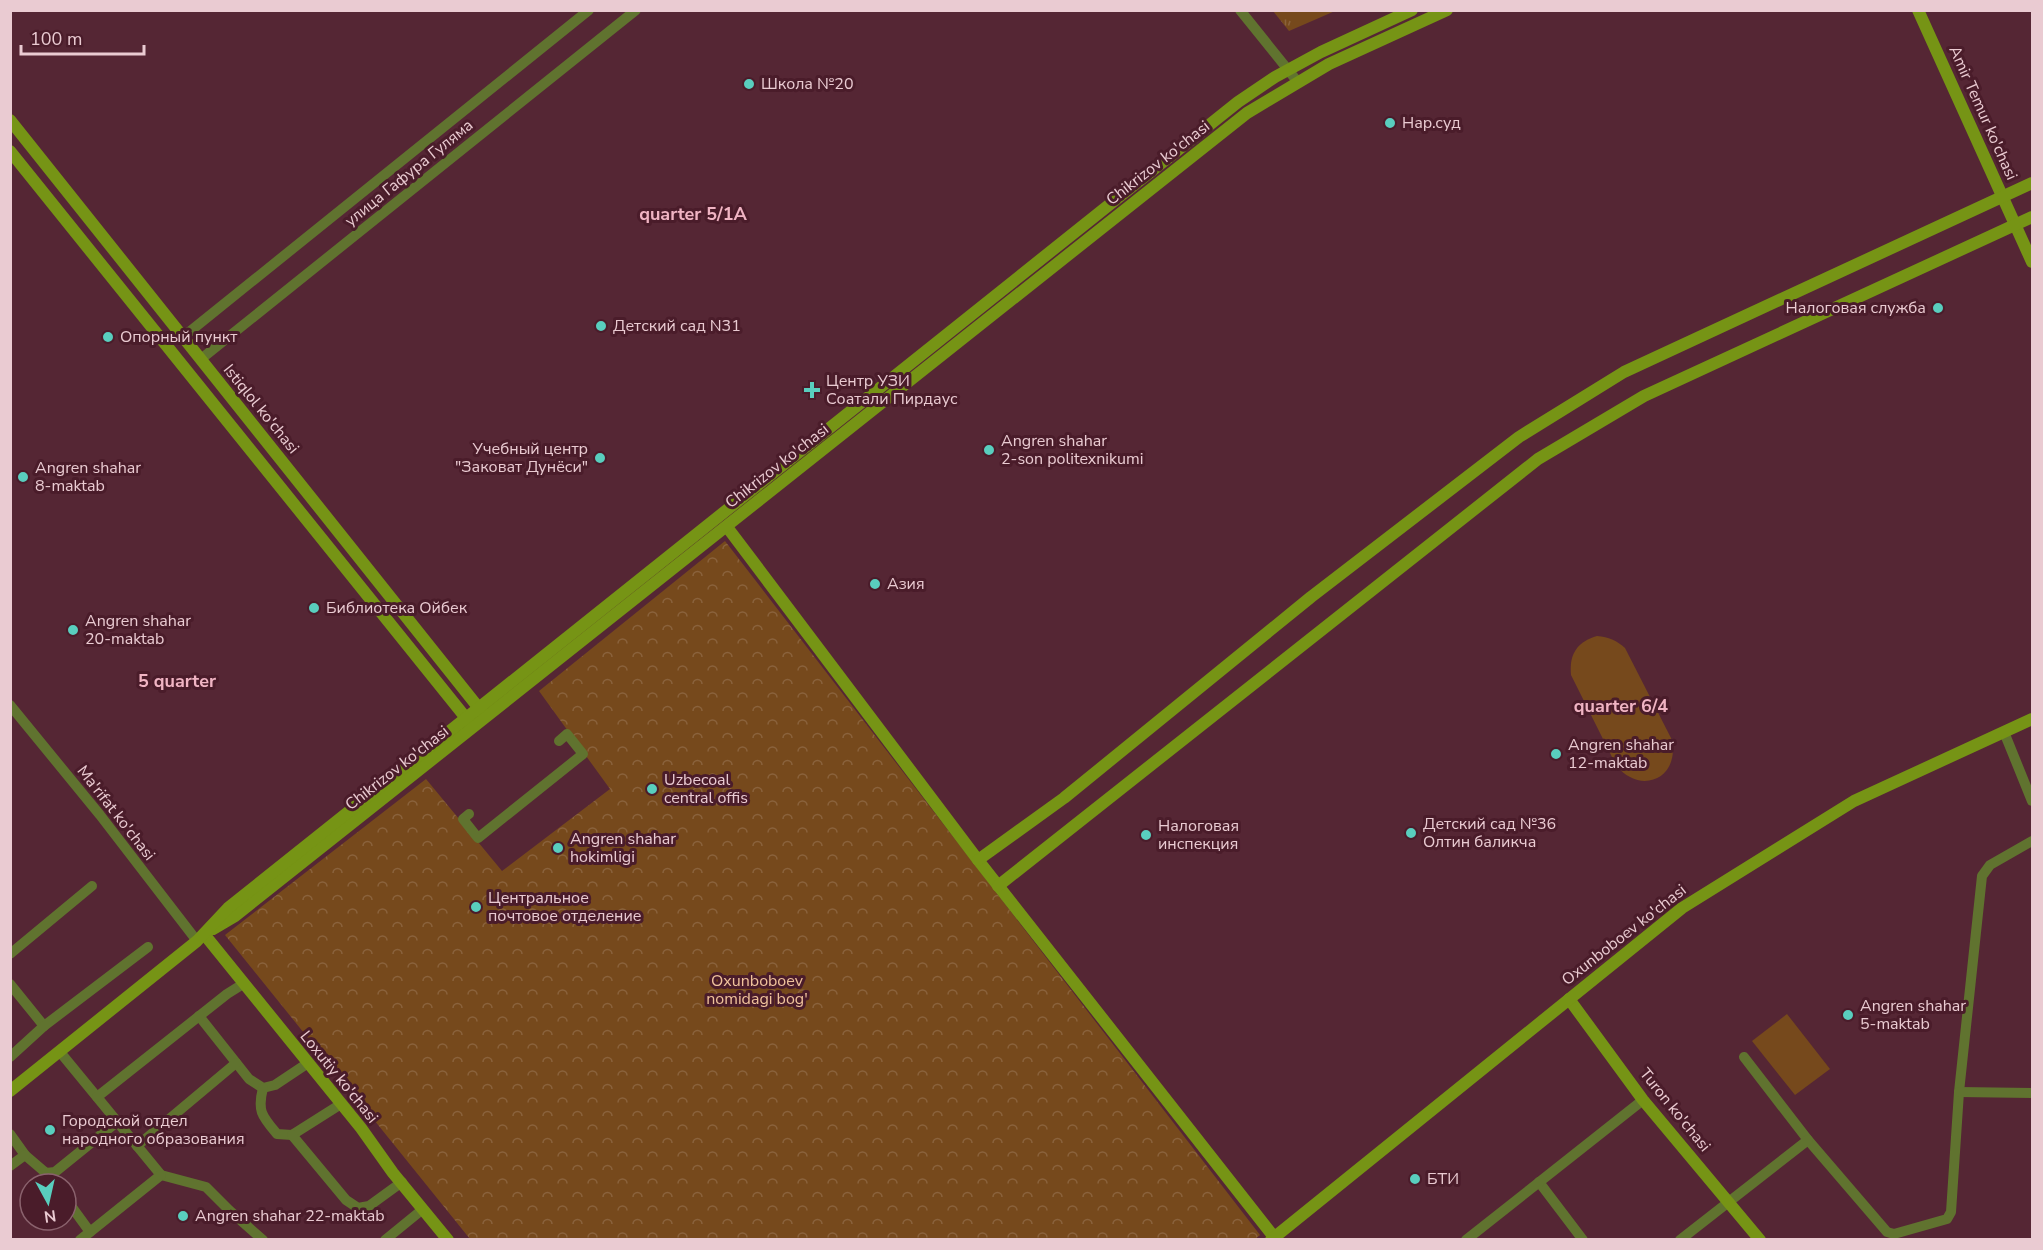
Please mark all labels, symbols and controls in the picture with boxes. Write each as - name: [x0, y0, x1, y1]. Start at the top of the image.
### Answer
- scale bar: [21, 18, 144, 56]
- text: 100 m: [30, 27, 82, 51]
- street label: Amir Temur ko'chasi: [1943, 42, 2023, 184]
- place label: Школа №20: [761, 73, 854, 95]
- marker: Школа №20: [742, 77, 756, 91]
- place label: Нар.суд: [1402, 112, 1461, 134]
- street label: улица Гафура Гуляма: [340, 114, 478, 232]
- street label: Chikrizov ko'chasi: [1102, 116, 1214, 210]
- marker: Нар.суд: [1383, 116, 1397, 130]
- district label: quarter 5/1A: [639, 202, 747, 226]
- place label: Налоговая служба: [1785, 297, 1926, 319]
- marker: Налоговая служба: [1931, 301, 1945, 315]
- place label: Детский сад N31: [613, 315, 741, 337]
- marker: Детский сад N31: [594, 319, 608, 333]
- place label: Опорный пункт: [120, 326, 238, 348]
- marker: Опорный пункт: [101, 330, 115, 344]
- street label: Istiqlol ko'chasi: [218, 360, 304, 458]
- place label: Центр УЗИ Соатали Пирдаус: [826, 370, 958, 410]
- marker: Центр УЗИ Соатали Пирдаус: [803, 381, 821, 399]
- street label: Chikrizov ko'chasi: [721, 419, 833, 513]
- place label: Angren shahar 2-son politexnikumi: [1001, 430, 1143, 470]
- place label: Учебный центр "Заковат Дунёси": [455, 438, 588, 478]
- marker: Angren shahar 2-son politexnikumi: [982, 443, 996, 457]
- marker: Учебный центр "Заковат Дунёси": [593, 451, 607, 465]
- place label: Angren shahar 8-maktab: [35, 457, 141, 497]
- marker: Angren shahar 8-maktab: [16, 470, 30, 484]
- place label: Азия: [887, 573, 925, 595]
- marker: Азия: [868, 577, 882, 591]
- place label: Библиотека Ойбек: [326, 597, 468, 619]
- marker: Библиотека Ойбек: [307, 601, 321, 615]
- place label: Angren shahar 20-maktab: [85, 610, 191, 650]
- marker: Angren shahar 20-maktab: [66, 623, 80, 637]
- district label: 5 quarter: [138, 669, 216, 693]
- district label: quarter 6/4: [1574, 694, 1668, 718]
- street label: Chikrizov ko'chasi: [341, 721, 453, 815]
- place label: Angren shahar 12-maktab: [1568, 734, 1674, 774]
- marker: Angren shahar 12-maktab: [1549, 747, 1563, 761]
- street label: Ma'rifat ko'chasi: [72, 761, 160, 865]
- place label: Uzbecoal central offis: [664, 769, 748, 809]
- marker: Uzbecoal central offis: [645, 782, 659, 796]
- place label: Детский сад №36 Олтин баликча: [1423, 813, 1556, 853]
- place label: Налоговая инспекция: [1158, 815, 1239, 855]
- marker: Детский сад №36 Олтин баликча: [1404, 826, 1418, 840]
- place label: Angren shahar hokimligi: [570, 828, 676, 868]
- marker: Налоговая инспекция: [1139, 828, 1153, 842]
- marker: Angren shahar hokimligi: [551, 841, 565, 855]
- street label: Oxunboboev ko'chasi: [1557, 879, 1691, 991]
- place label: Центральное почтовое отделение: [488, 887, 641, 927]
- marker: Центральное почтовое отделение: [469, 900, 483, 914]
- park label: Oxunboboev nomidagi bog': [706, 970, 808, 1010]
- place label: Angren shahar 5-maktab: [1860, 995, 1966, 1035]
- marker: Angren shahar 5-maktab: [1841, 1008, 1855, 1022]
- street label: Loxutiy ko'chasi: [295, 1026, 383, 1128]
- street label: Turon ko'chasi: [1634, 1064, 1716, 1156]
- place label: Городской отдел народного образования: [62, 1110, 245, 1150]
- marker: Городской отдел народного образования: [43, 1123, 57, 1137]
- place label: БТИ: [1427, 1168, 1459, 1190]
- north arrow: [18, 1172, 78, 1232]
- marker: БТИ: [1408, 1172, 1422, 1186]
- text: N: [42, 1204, 57, 1228]
- place label: Angren shahar 22-maktab: [195, 1205, 385, 1227]
- marker: Angren shahar 22-maktab: [176, 1209, 190, 1223]

